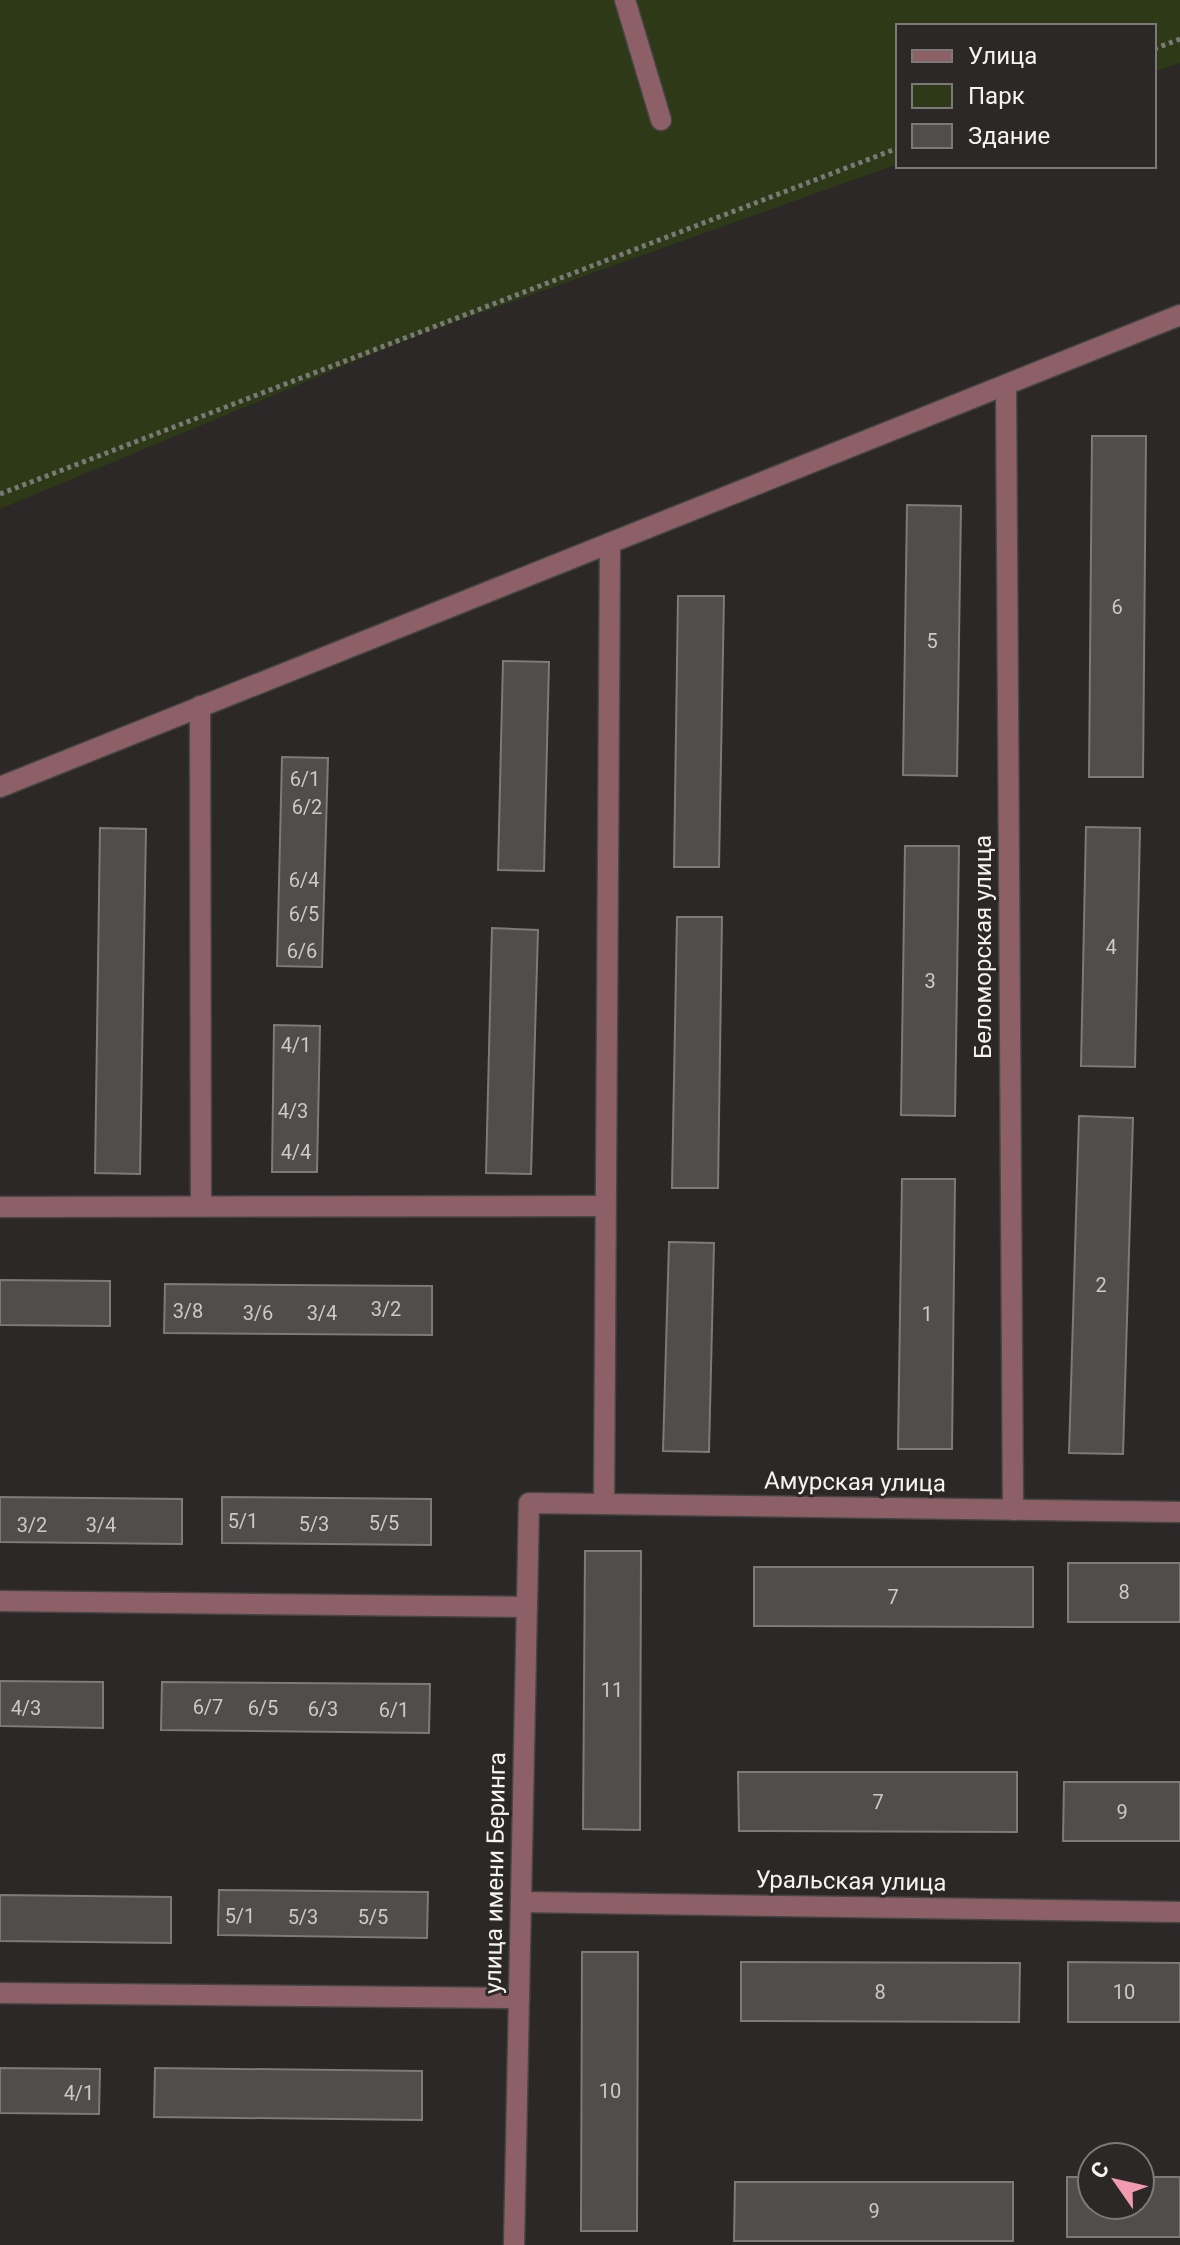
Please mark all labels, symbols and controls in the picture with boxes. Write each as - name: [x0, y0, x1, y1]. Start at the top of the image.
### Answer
- legend: [896, 24, 1156, 168]
- text: Улица: [968, 42, 1037, 70]
- text: Парк: [968, 82, 1025, 110]
- text: Здание: [968, 122, 1050, 150]
- house number: 6: [1111, 595, 1123, 619]
- house number: 5: [926, 629, 938, 653]
- house number: 6/1: [290, 767, 320, 791]
- house number: 6/2: [292, 795, 322, 819]
- street label: Беломорская улица: [969, 835, 997, 1059]
- house number: 6/4: [289, 868, 319, 892]
- house number: 6/5: [289, 902, 319, 926]
- house number: 4: [1105, 935, 1117, 959]
- house number: 6/6: [287, 939, 317, 963]
- house number: 3: [924, 969, 936, 993]
- house number: 4/1: [281, 1033, 311, 1057]
- house number: 4/3: [278, 1099, 308, 1123]
- house number: 4/4: [281, 1140, 311, 1164]
- house number: 2: [1095, 1273, 1107, 1297]
- house number: 3/2: [371, 1297, 401, 1321]
- house number: 3/8: [173, 1299, 203, 1323]
- house number: 3/6: [243, 1301, 273, 1325]
- house number: 3/4: [307, 1301, 337, 1325]
- house number: 1: [921, 1302, 933, 1326]
- street label: Амурская улица: [764, 1466, 946, 1498]
- house number: 5/1: [228, 1509, 258, 1533]
- house number: 5/5: [369, 1511, 399, 1535]
- house number: 5/3: [299, 1512, 329, 1536]
- house number: 3/2: [17, 1513, 47, 1537]
- house number: 3/4: [86, 1513, 116, 1537]
- house number: 8: [1118, 1580, 1130, 1604]
- house number: 7: [887, 1585, 899, 1609]
- house number: 11: [601, 1678, 623, 1702]
- house number: 6/7: [193, 1695, 223, 1719]
- house number: 4/3: [11, 1696, 41, 1720]
- house number: 6/5: [248, 1696, 278, 1720]
- house number: 6/3: [308, 1697, 338, 1721]
- house number: 6/1: [379, 1698, 409, 1722]
- street label: улица имени Беринга: [479, 1752, 511, 1994]
- house number: 7: [872, 1790, 884, 1814]
- house number: 9: [1116, 1800, 1128, 1824]
- street label: Уральская улица: [755, 1865, 947, 1897]
- house number: 5/1: [225, 1904, 255, 1928]
- house number: 5/3: [288, 1905, 318, 1929]
- house number: 5/5: [358, 1905, 388, 1929]
- house number: 8: [874, 1980, 886, 2004]
- house number: 10: [1113, 1980, 1135, 2004]
- house number: 10: [599, 2079, 621, 2103]
- house number: 4/1: [64, 2081, 94, 2105]
- north arrow: [1076, 2141, 1156, 2221]
- text: С: [1085, 2157, 1114, 2183]
- house number: 9: [868, 2199, 880, 2223]

